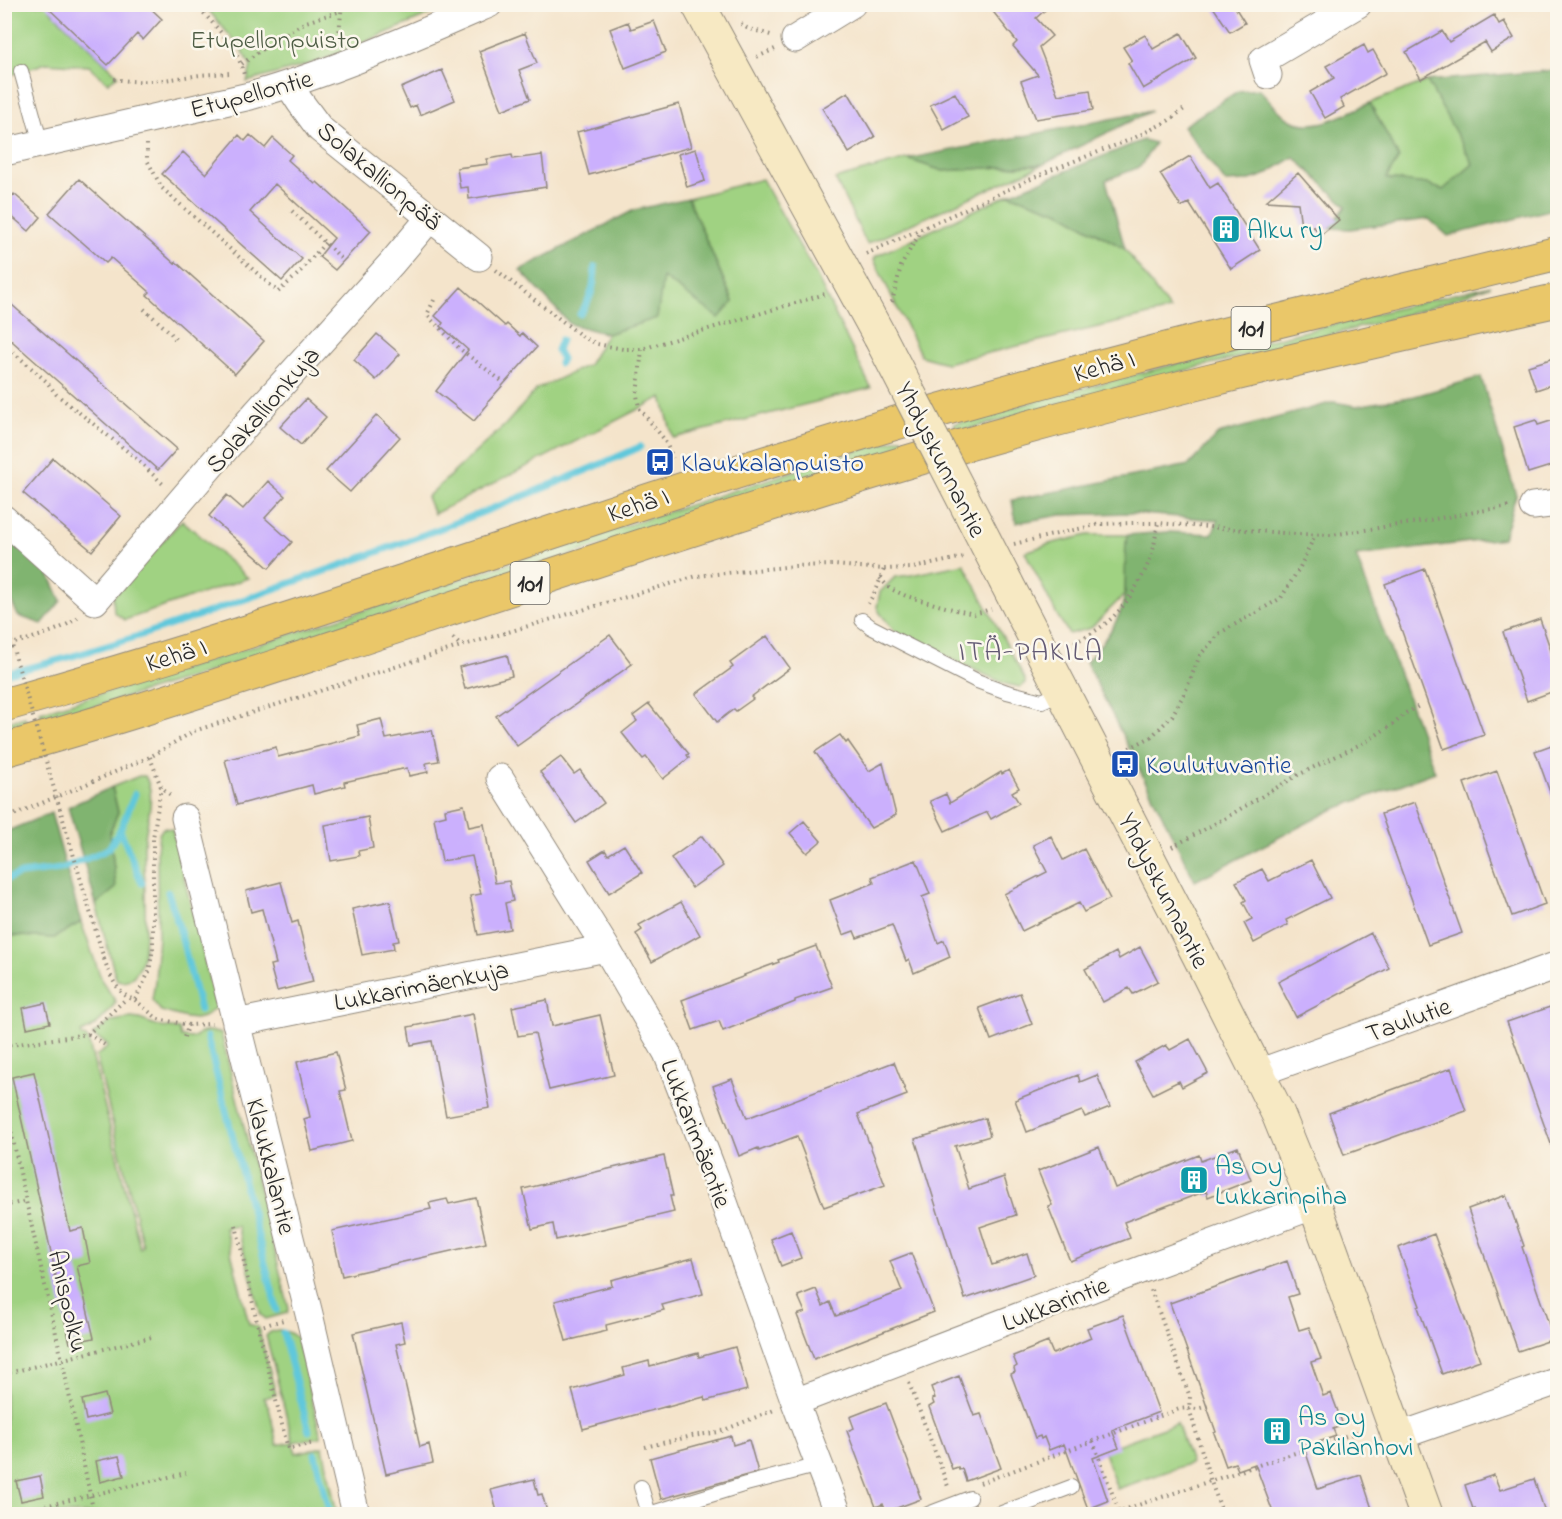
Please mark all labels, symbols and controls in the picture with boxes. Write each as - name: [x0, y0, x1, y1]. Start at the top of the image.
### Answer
- park label: Etupellonpuisto: [190, 23, 360, 61]
- street label: Etupellontie: [186, 61, 318, 130]
- street label: Solakallionpää: [307, 113, 449, 241]
- building icon: Alku ry: [1210, 213, 1242, 245]
- place label: Alku ry: [1247, 213, 1323, 251]
- road number: 101: [1232, 307, 1270, 349]
- street label: Solakallionkuja: [198, 339, 331, 483]
- street label: Kehä I: [1070, 341, 1140, 394]
- street label: Yhdyskunnantie: [884, 376, 995, 545]
- bus stop icon: Klaukkalanpuisto: [644, 446, 676, 478]
- place label: Klaukkalanpuisto: [681, 446, 864, 484]
- street label: Kehä I: [603, 479, 674, 535]
- road number: 101: [510, 562, 550, 604]
- street label: Kehä I: [141, 630, 212, 684]
- district label: ITÄ-PAKILA: [959, 633, 1103, 674]
- bus stop icon: Koulutuvantie: [1109, 748, 1141, 780]
- place label: Koulutuvantie: [1146, 748, 1292, 786]
- street label: Yhdyskunnantie: [1107, 807, 1218, 976]
- street label: Lukkarimäenkuja: [331, 952, 512, 1024]
- street label: Taulutie: [1361, 989, 1457, 1055]
- street label: Lukkarimäentie: [648, 1054, 740, 1214]
- street label: Klaukkalantie: [234, 1095, 304, 1239]
- place label: As Oy Lukkarinpiha: [1215, 1149, 1347, 1217]
- building icon: As Oy Lukkarinpiha: [1178, 1164, 1210, 1196]
- street label: Anispolku: [36, 1247, 96, 1357]
- street label: Lukkarintie: [997, 1268, 1115, 1344]
- place label: As Oy Pakilanhovi: [1298, 1400, 1413, 1468]
- building icon: As Oy Pakilanhovi: [1261, 1415, 1293, 1447]

